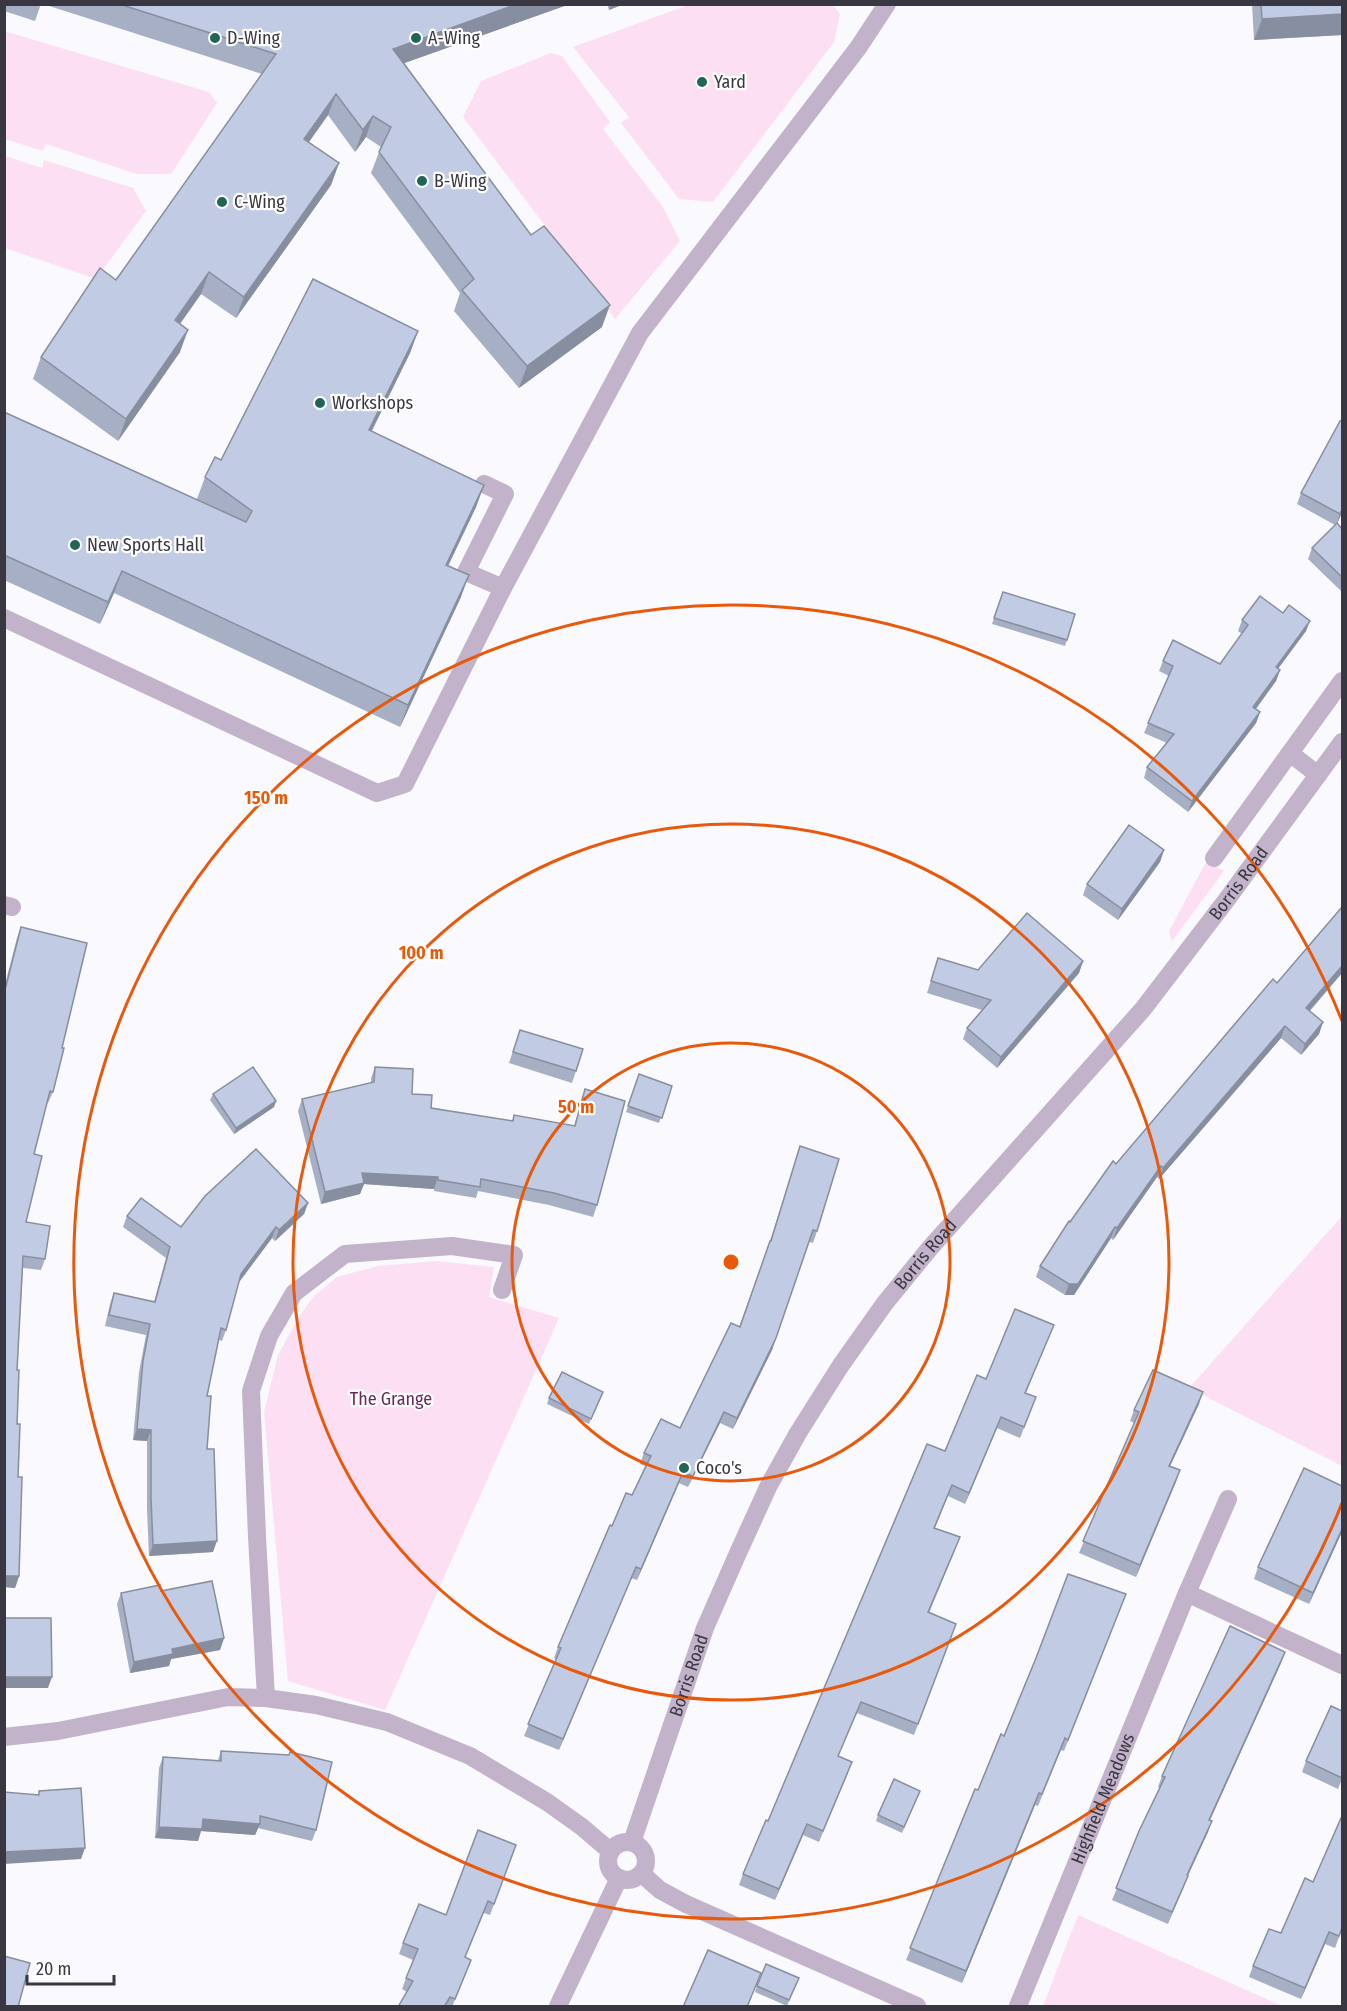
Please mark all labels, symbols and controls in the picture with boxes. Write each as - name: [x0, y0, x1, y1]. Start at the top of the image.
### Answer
- place label: D-Wing: [227, 27, 281, 49]
- place label: A-Wing: [428, 27, 480, 49]
- marker: D-Wing: [208, 31, 222, 45]
- marker: A-Wing: [409, 31, 423, 45]
- place label: Yard: [714, 71, 746, 93]
- marker: Yard: [695, 75, 709, 89]
- place label: B-Wing: [434, 170, 487, 192]
- marker: B-Wing: [415, 174, 429, 188]
- place label: C-Wing: [234, 191, 285, 213]
- marker: C-Wing: [215, 195, 229, 209]
- place label: Workshops: [332, 392, 414, 414]
- marker: Workshops: [313, 396, 327, 410]
- place label: New Sports Hall: [87, 534, 204, 556]
- marker: New Sports Hall: [68, 538, 82, 552]
- text: 150 m: [244, 787, 288, 809]
- street label: Borris Road: [1204, 842, 1273, 924]
- text: 100 m: [399, 942, 443, 964]
- text: 50 m: [558, 1096, 594, 1118]
- street label: Borris Road: [889, 1215, 962, 1294]
- centre of rings: [721, 1252, 741, 1272]
- park label: The Grange: [350, 1388, 432, 1410]
- place label: Coco's: [696, 1457, 742, 1479]
- marker: Coco's: [677, 1461, 691, 1475]
- street label: Borris Road: [665, 1631, 713, 1720]
- street label: Highfield Meadows: [1066, 1730, 1140, 1867]
- scale bar: [27, 1948, 114, 1986]
- text: 20 m: [36, 1958, 71, 1980]

